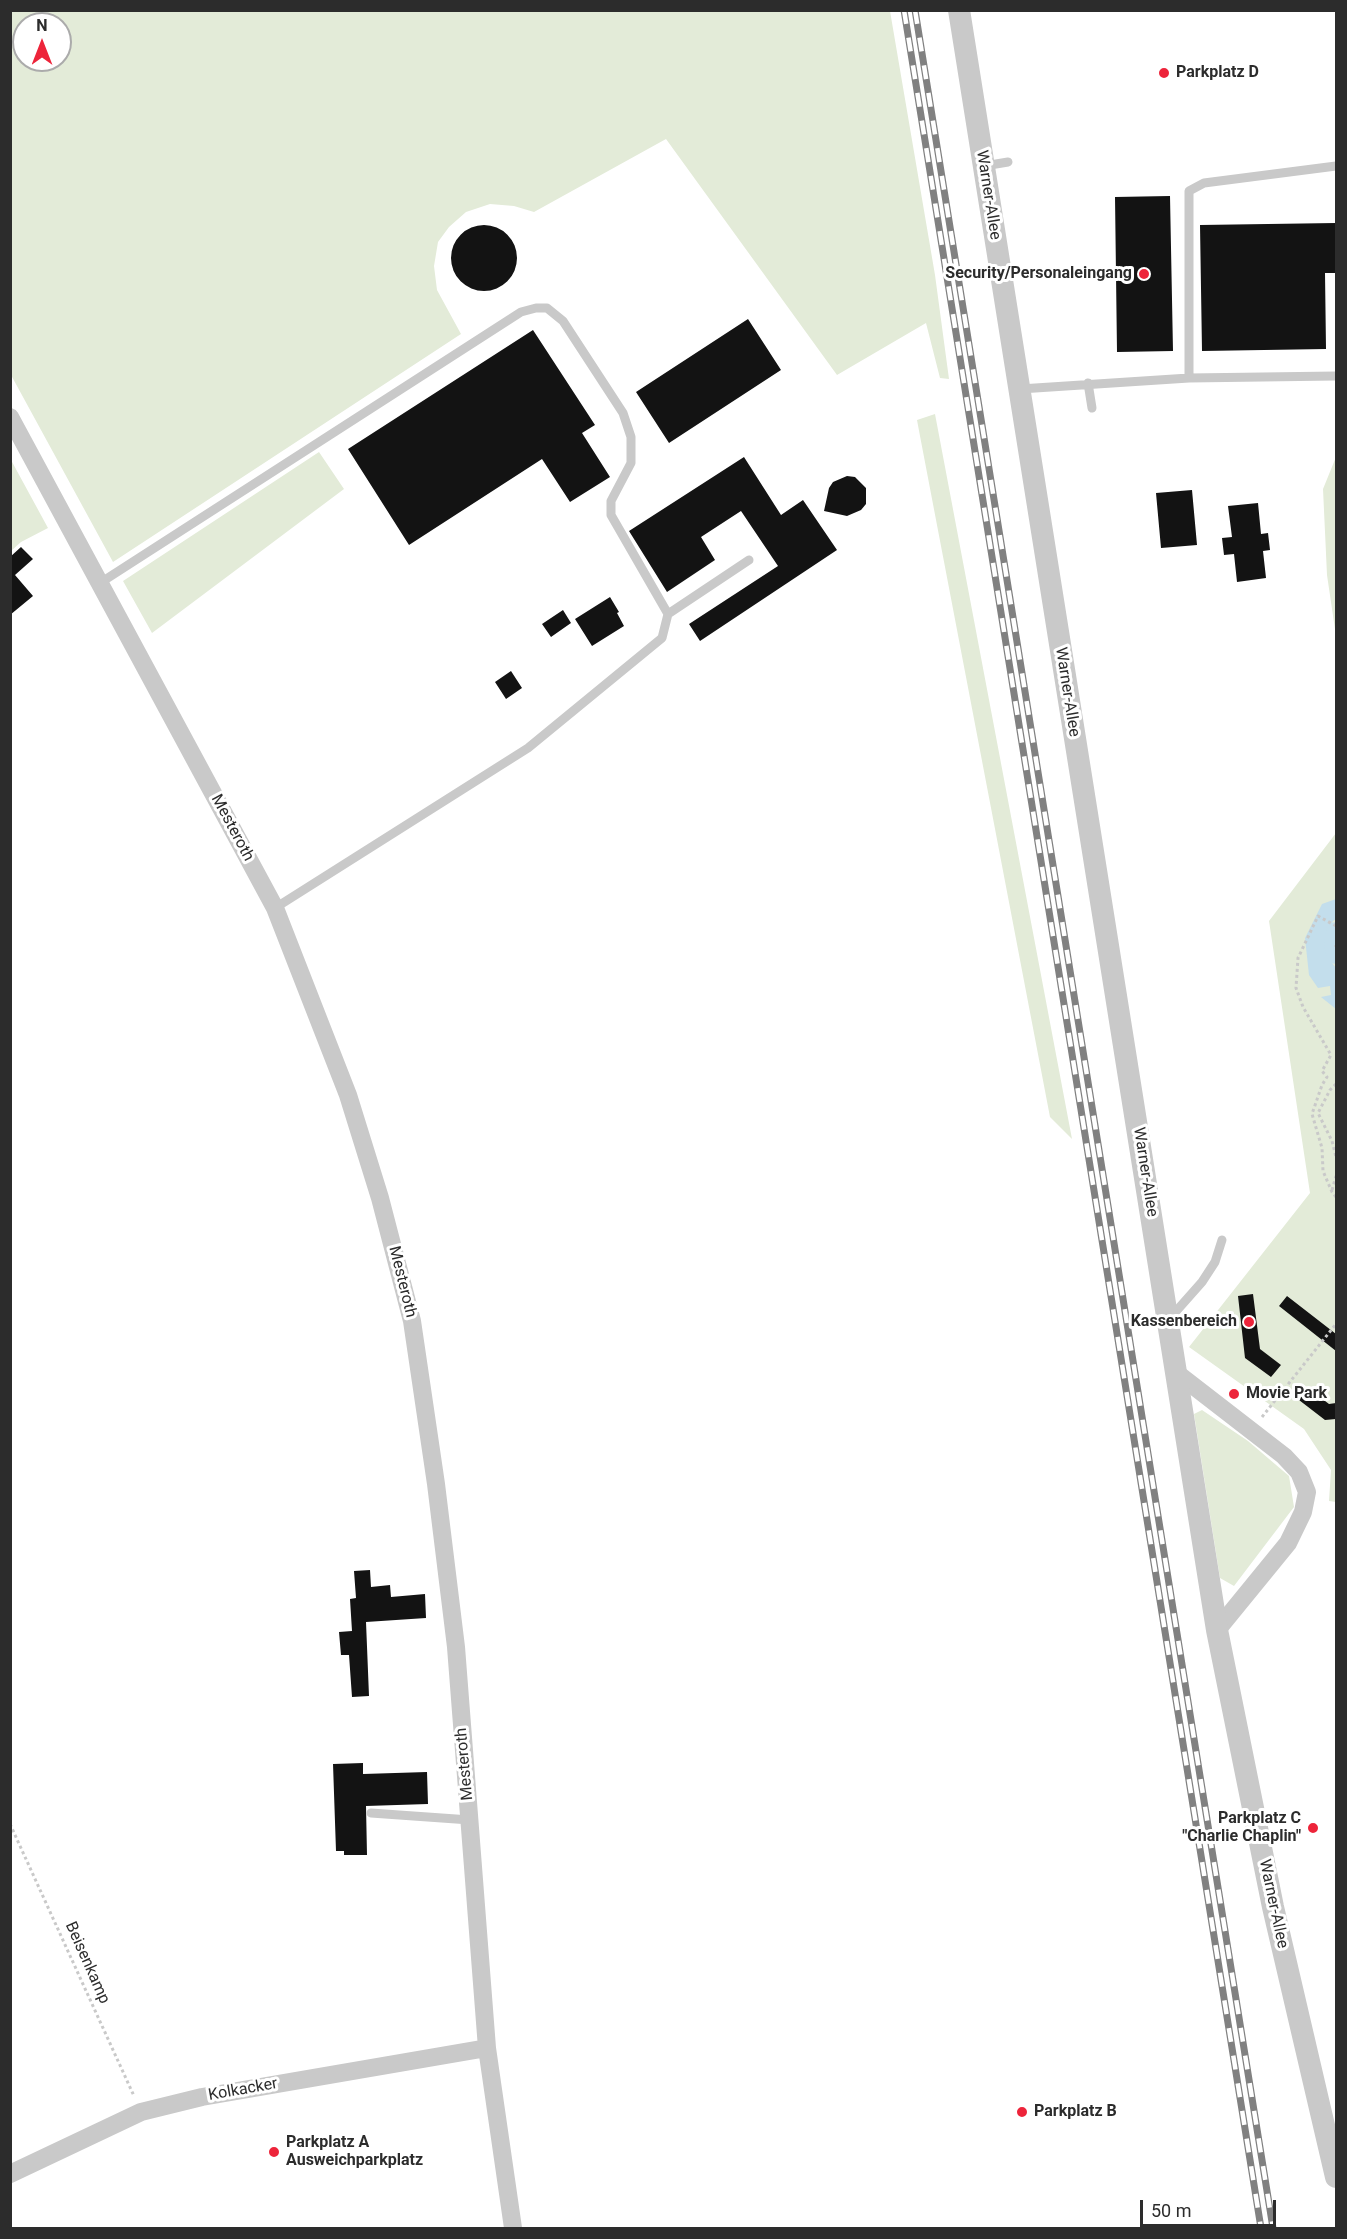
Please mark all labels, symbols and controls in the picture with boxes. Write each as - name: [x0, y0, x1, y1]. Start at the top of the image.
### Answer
- north arrow: [12, 12, 72, 72]
- text: N: [36, 16, 48, 35]
- place label: Parkplatz D: [1176, 63, 1259, 83]
- marker: Parkplatz D: [1157, 66, 1171, 80]
- street label: Warner-Allee: [971, 149, 1005, 241]
- place label: Security/Personaleingang: [945, 264, 1132, 284]
- marker: Security/Personaleingang: [1137, 267, 1151, 281]
- street label: Warner-Allee: [1050, 646, 1084, 738]
- street label: Mesteroth: [206, 791, 258, 865]
- street label: Warner-Allee: [1128, 1126, 1162, 1218]
- street label: Mesteroth: [384, 1244, 420, 1320]
- place label: Kassenbereich: [1131, 1312, 1237, 1332]
- marker: Kassenbereich: [1242, 1315, 1256, 1329]
- place label: Movie Park: [1246, 1384, 1327, 1404]
- marker: Movie Park: [1227, 1387, 1241, 1401]
- street label: Mesteroth: [452, 1727, 478, 1801]
- place label: Parkplatz C "Charlie Chaplin": [1182, 1809, 1301, 1847]
- marker: Parkplatz C "Charlie Chaplin": [1306, 1821, 1320, 1835]
- street label: Warner-Allee: [1254, 1858, 1292, 1950]
- street label: Beisenkamp: [60, 1919, 114, 2007]
- street label: Kolkacker: [207, 2074, 279, 2106]
- place label: Parkplatz B: [1034, 2102, 1117, 2122]
- marker: Parkplatz B: [1015, 2105, 1029, 2119]
- place label: Parkplatz A Ausweichparkplatz: [286, 2133, 423, 2171]
- marker: Parkplatz A Ausweichparkplatz: [267, 2145, 281, 2159]
- scale bar: [1143, 2188, 1280, 2226]
- text: 50 m: [1151, 2200, 1191, 2221]

